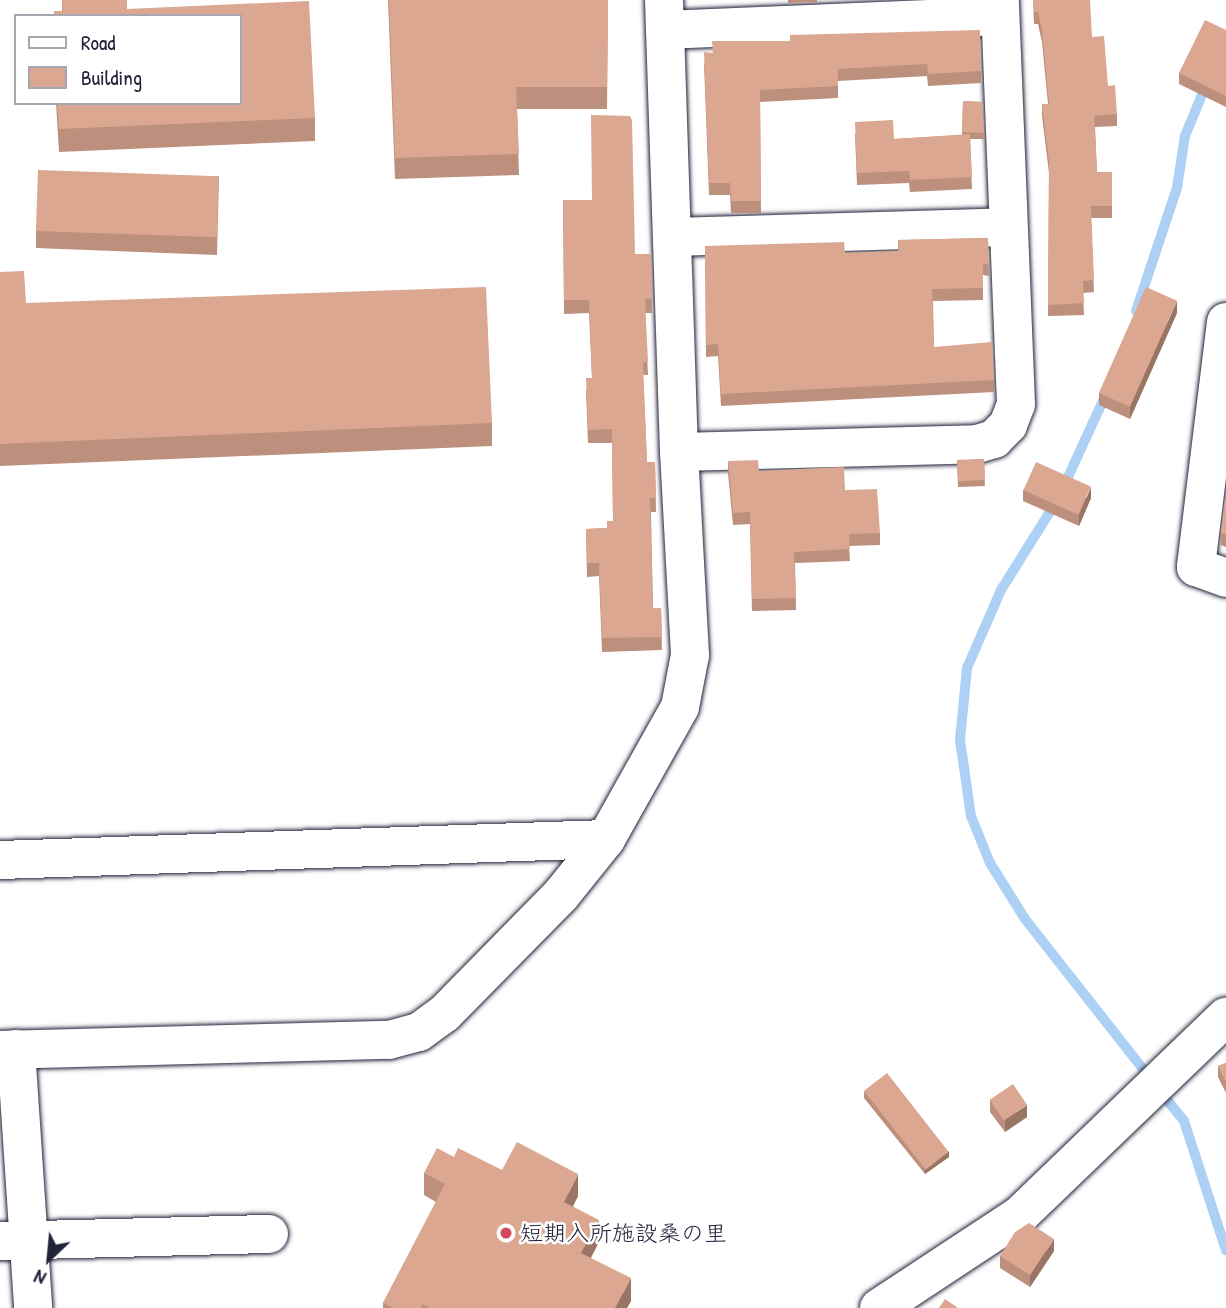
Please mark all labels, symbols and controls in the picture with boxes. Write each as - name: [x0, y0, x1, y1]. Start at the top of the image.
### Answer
- legend: [14, 14, 242, 105]
- text: Road: [81, 28, 115, 57]
- text: Building: [81, 63, 142, 92]
- place label: 短期入所施設桑の里: [520, 1219, 727, 1247]
- north arrow: [14, 1224, 84, 1294]
- marker: 短期入所施設桑の里: [498, 1225, 514, 1241]
- text: N: [30, 1264, 50, 1292]

